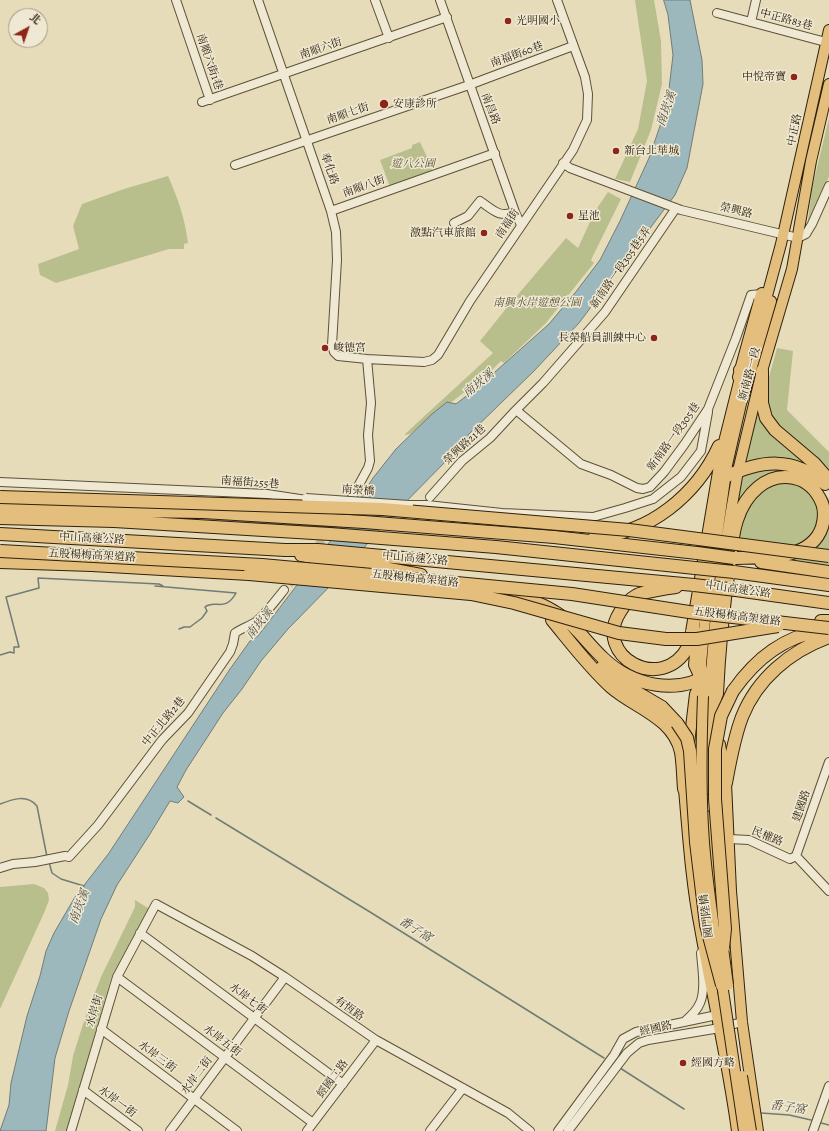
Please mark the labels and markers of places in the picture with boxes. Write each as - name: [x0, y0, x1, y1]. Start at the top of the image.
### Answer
- place label: 光明國小: [516, 14, 560, 28]
- marker: 光明國小: [503, 16, 513, 26]
- place label: 中悅帝寶: [742, 70, 786, 84]
- marker: 中悅帝寶: [789, 72, 799, 82]
- place label: 安康診所: [393, 97, 437, 111]
- marker: 安康診所: [378, 98, 390, 110]
- place label: 新台北華城: [624, 144, 679, 158]
- marker: 新台北華城: [611, 146, 621, 156]
- place label: 星池: [578, 209, 600, 223]
- marker: 星池: [565, 211, 575, 221]
- place label: 激點汽車旅館: [410, 226, 476, 240]
- marker: 激點汽車旅館: [479, 228, 489, 238]
- place label: 長榮船員訓練中心: [558, 331, 646, 345]
- marker: 長榮船員訓練中心: [649, 333, 659, 343]
- place label: 峻德宮: [333, 341, 366, 355]
- marker: 峻德宮: [320, 343, 330, 353]
- place label: 經國方略: [691, 1056, 735, 1070]
- marker: 經國方略: [678, 1058, 688, 1068]

